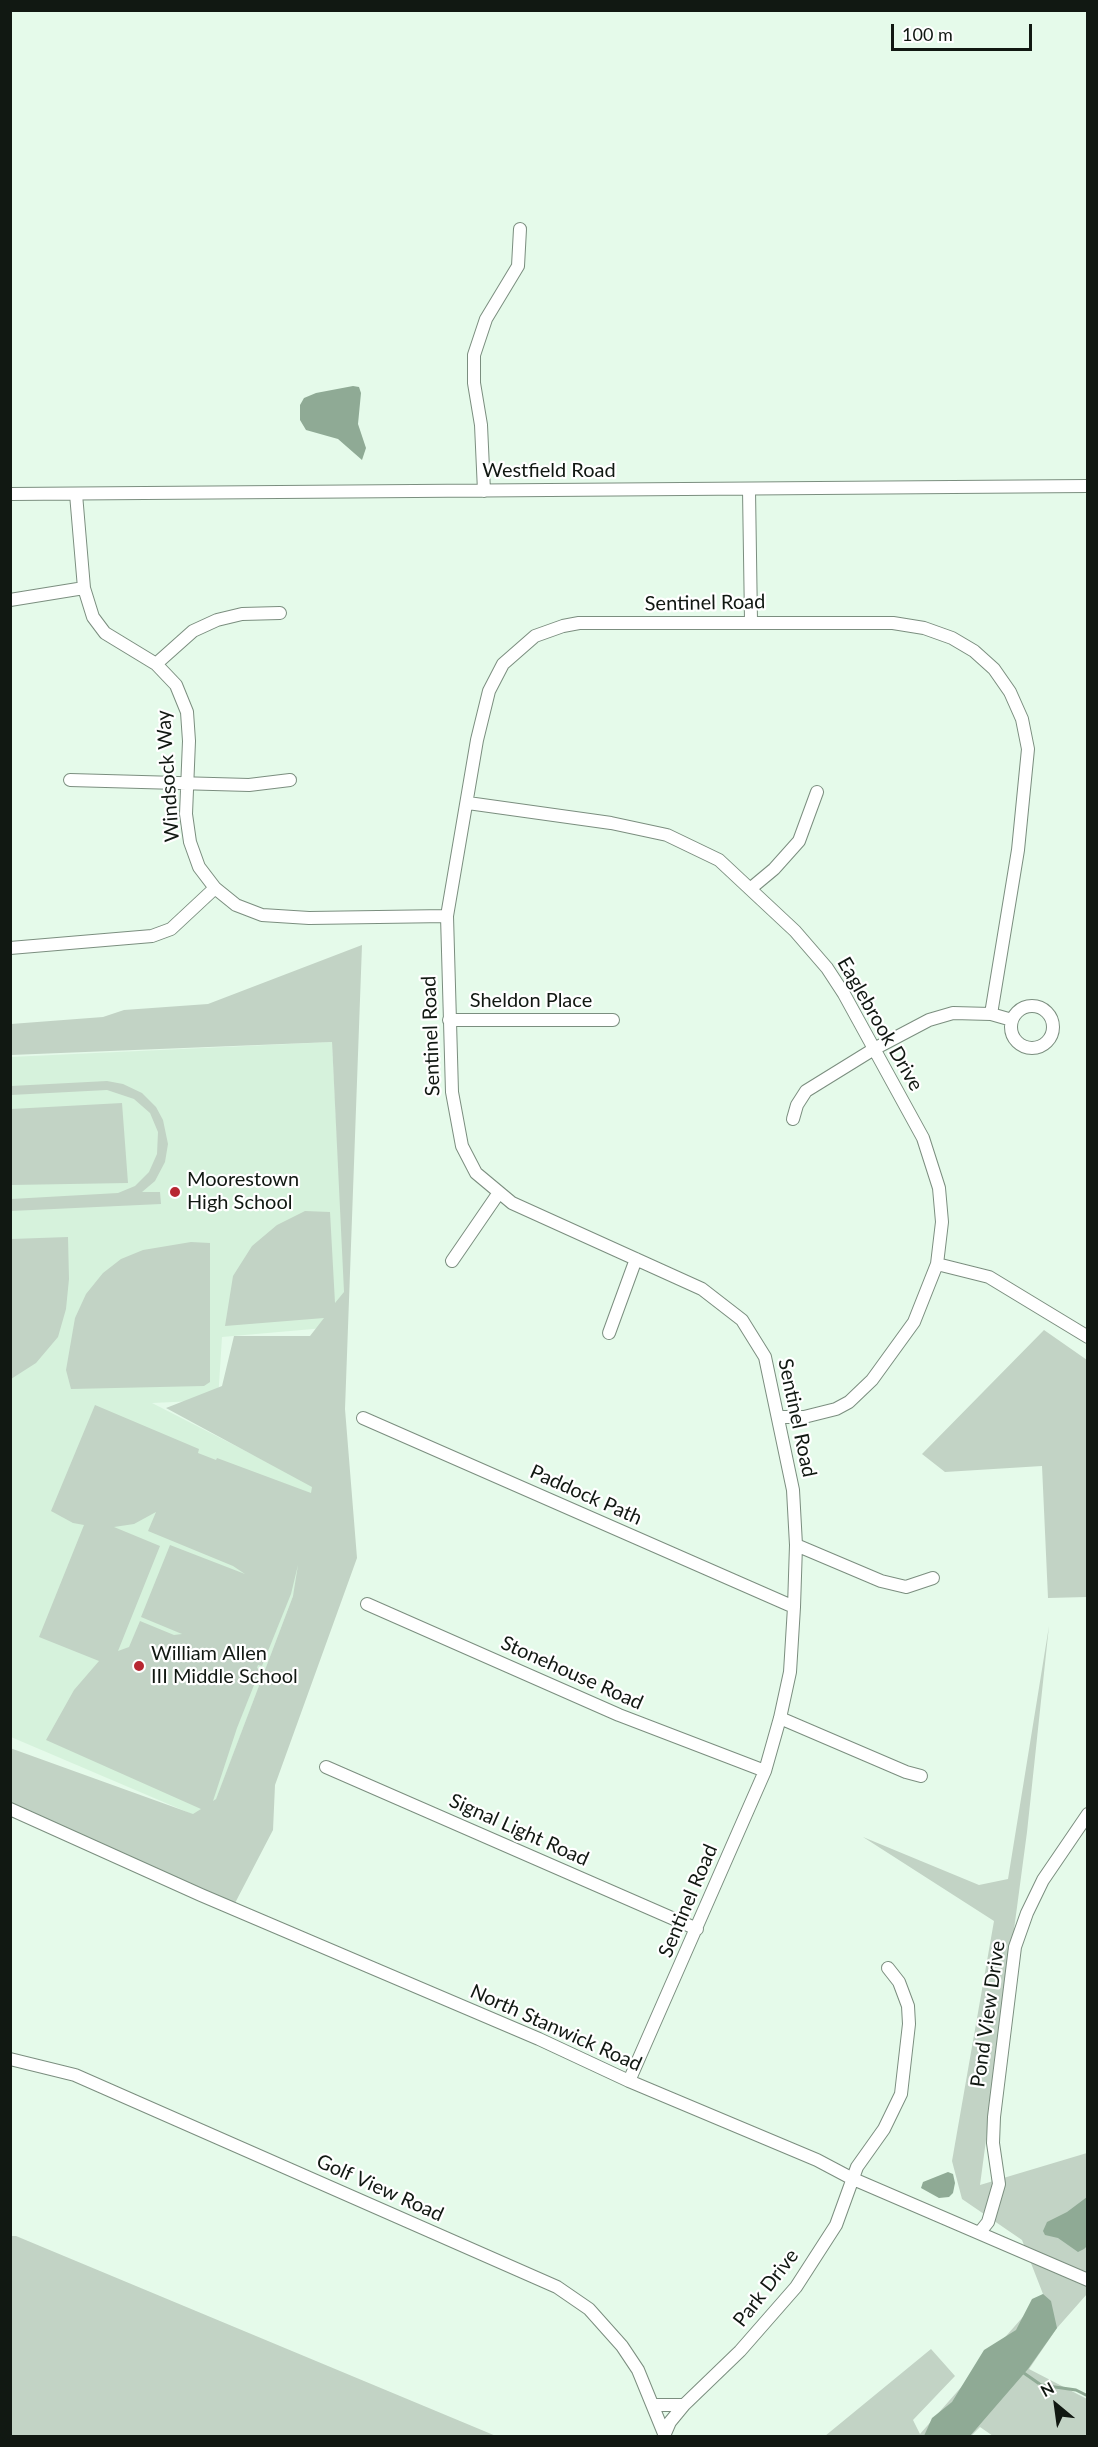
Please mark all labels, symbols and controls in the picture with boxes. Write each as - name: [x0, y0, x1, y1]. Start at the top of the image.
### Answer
- scale bar: [894, 12, 1035, 50]
- text: 100 m: [902, 23, 953, 45]
- street label: Westfield Road: [482, 459, 616, 483]
- street label: Sentinel Road: [644, 590, 766, 616]
- street label: Windsock Way: [151, 709, 185, 843]
- street label: Eaglebrook Drive: [832, 953, 928, 1095]
- street label: Sentinel Road: [417, 975, 445, 1097]
- street label: Sheldon Place: [470, 989, 592, 1013]
- place label: Moorestown High School: [187, 1168, 299, 1215]
- marker: Moorestown High School: [168, 1185, 182, 1199]
- street label: Sentinel Road: [773, 1357, 821, 1479]
- street label: Paddock Path: [526, 1460, 646, 1530]
- street label: Stonehouse Road: [497, 1631, 647, 1715]
- place label: William Allen III Middle School: [151, 1642, 298, 1689]
- marker: William Allen III Middle School: [132, 1659, 146, 1673]
- street label: Signal Light Road: [446, 1789, 592, 1871]
- street label: Sentinel Road: [653, 1841, 723, 1961]
- street label: Pond View Drive: [966, 1939, 1010, 2089]
- street label: North Stanwick Road: [466, 1979, 646, 2077]
- street label: Golf View Road: [313, 2149, 447, 2227]
- street label: Park Drive: [728, 2244, 804, 2332]
- north arrow: [1026, 2375, 1086, 2435]
- text: N: [1037, 2378, 1057, 2400]

